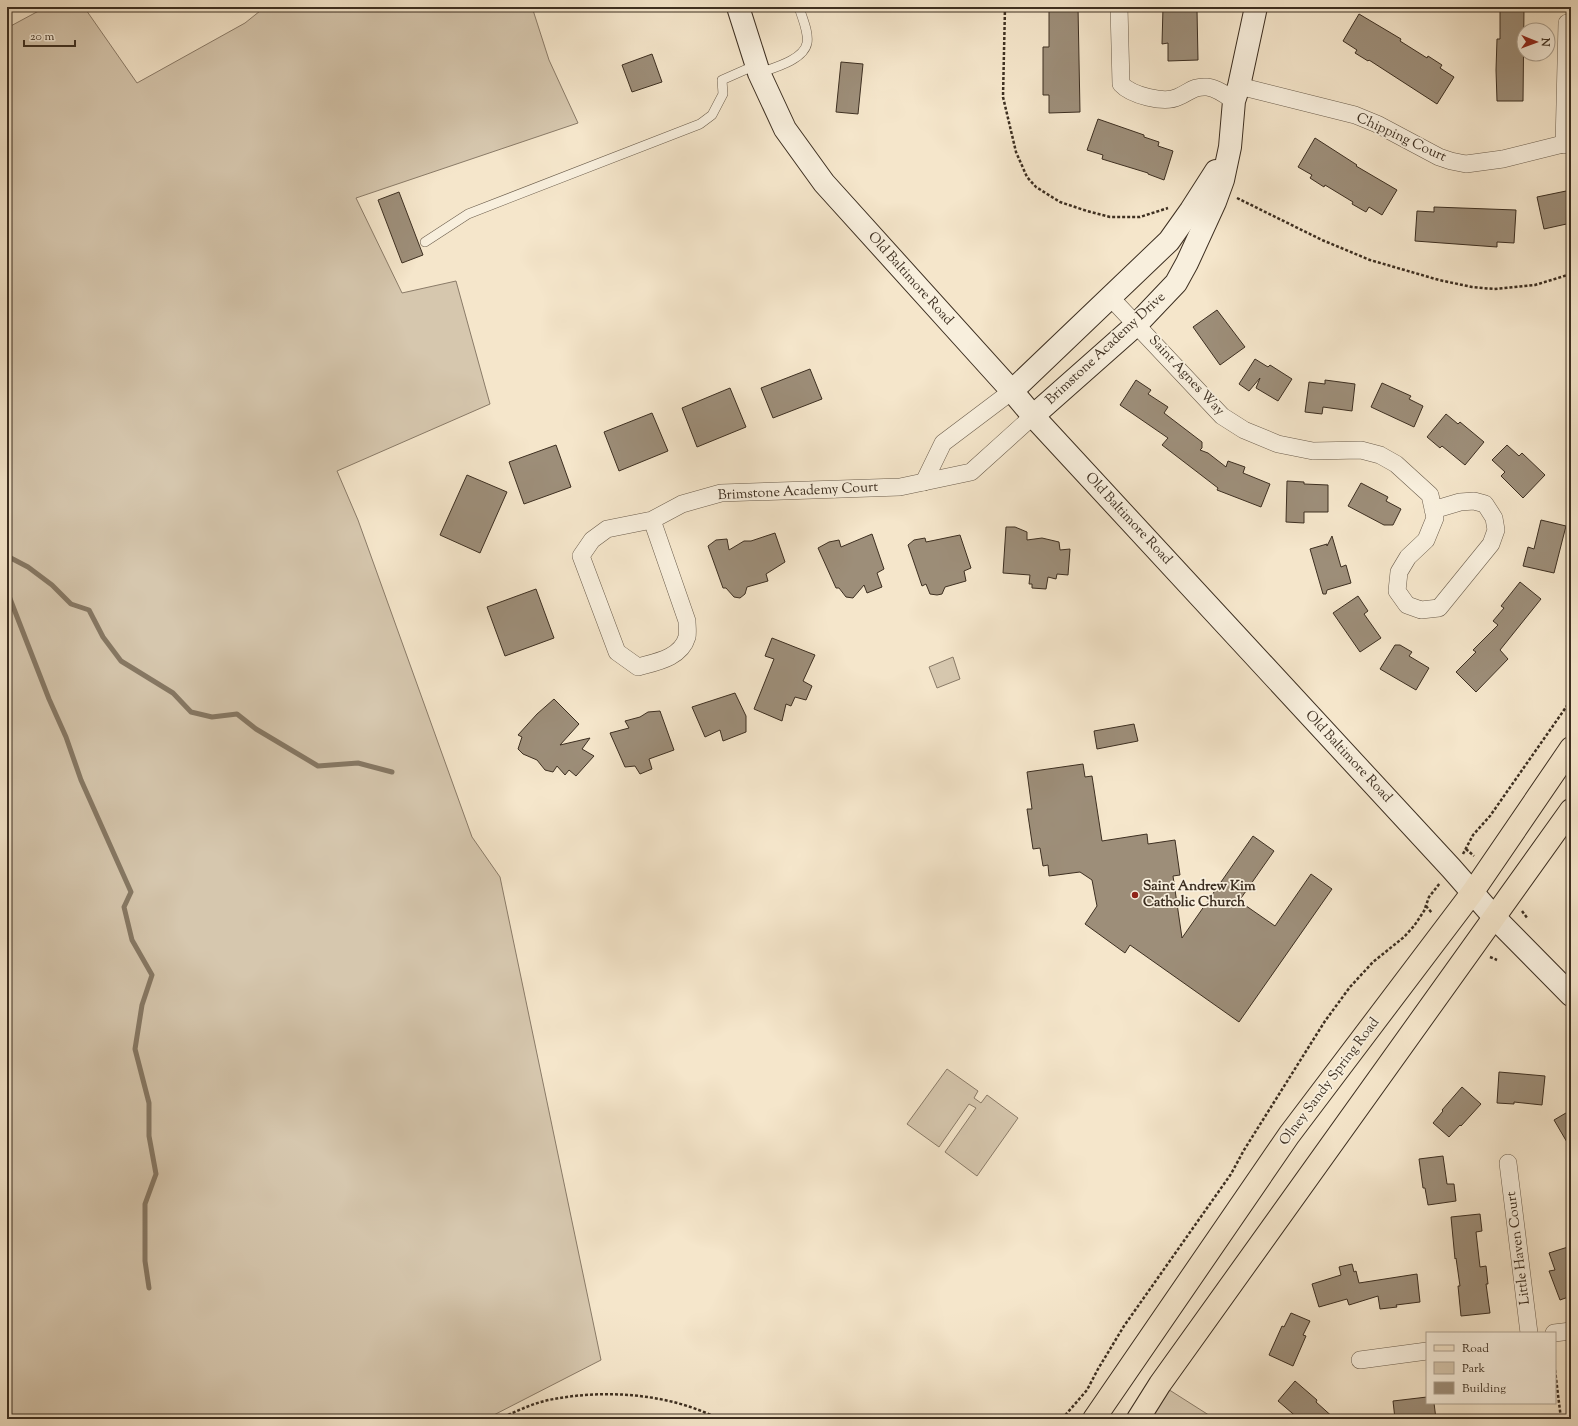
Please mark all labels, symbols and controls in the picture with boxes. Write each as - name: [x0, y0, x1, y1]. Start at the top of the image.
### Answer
- scale bar: [24, 22, 75, 48]
- north arrow: [1516, 22, 1556, 62]
- text: 20 m: [30, 28, 55, 46]
- text: N: [1537, 37, 1553, 47]
- street label: Chipping Court: [1353, 108, 1450, 168]
- street label: Old Baltimore Road: [863, 228, 958, 330]
- street label: Brimstone Academy Drive: [1042, 288, 1170, 410]
- street label: Saint Agnes Way: [1143, 331, 1229, 421]
- street label: Old Baltimore Road: [1080, 468, 1176, 570]
- street label: Brimstone Academy Court: [717, 478, 879, 506]
- street label: Old Baltimore Road: [1300, 706, 1396, 808]
- place label: Saint Andrew Kim Catholic Church: [1143, 877, 1256, 913]
- marker: Saint Andrew Kim Catholic Church: [1130, 890, 1140, 900]
- street label: Olney Sandy Spring Road: [1275, 1014, 1385, 1150]
- street label: Little Haven Court: [1502, 1190, 1536, 1306]
- legend: [1426, 1332, 1556, 1404]
- text: Road: [1462, 1340, 1489, 1358]
- text: Park: [1462, 1360, 1485, 1378]
- text: Building: [1462, 1380, 1506, 1398]

